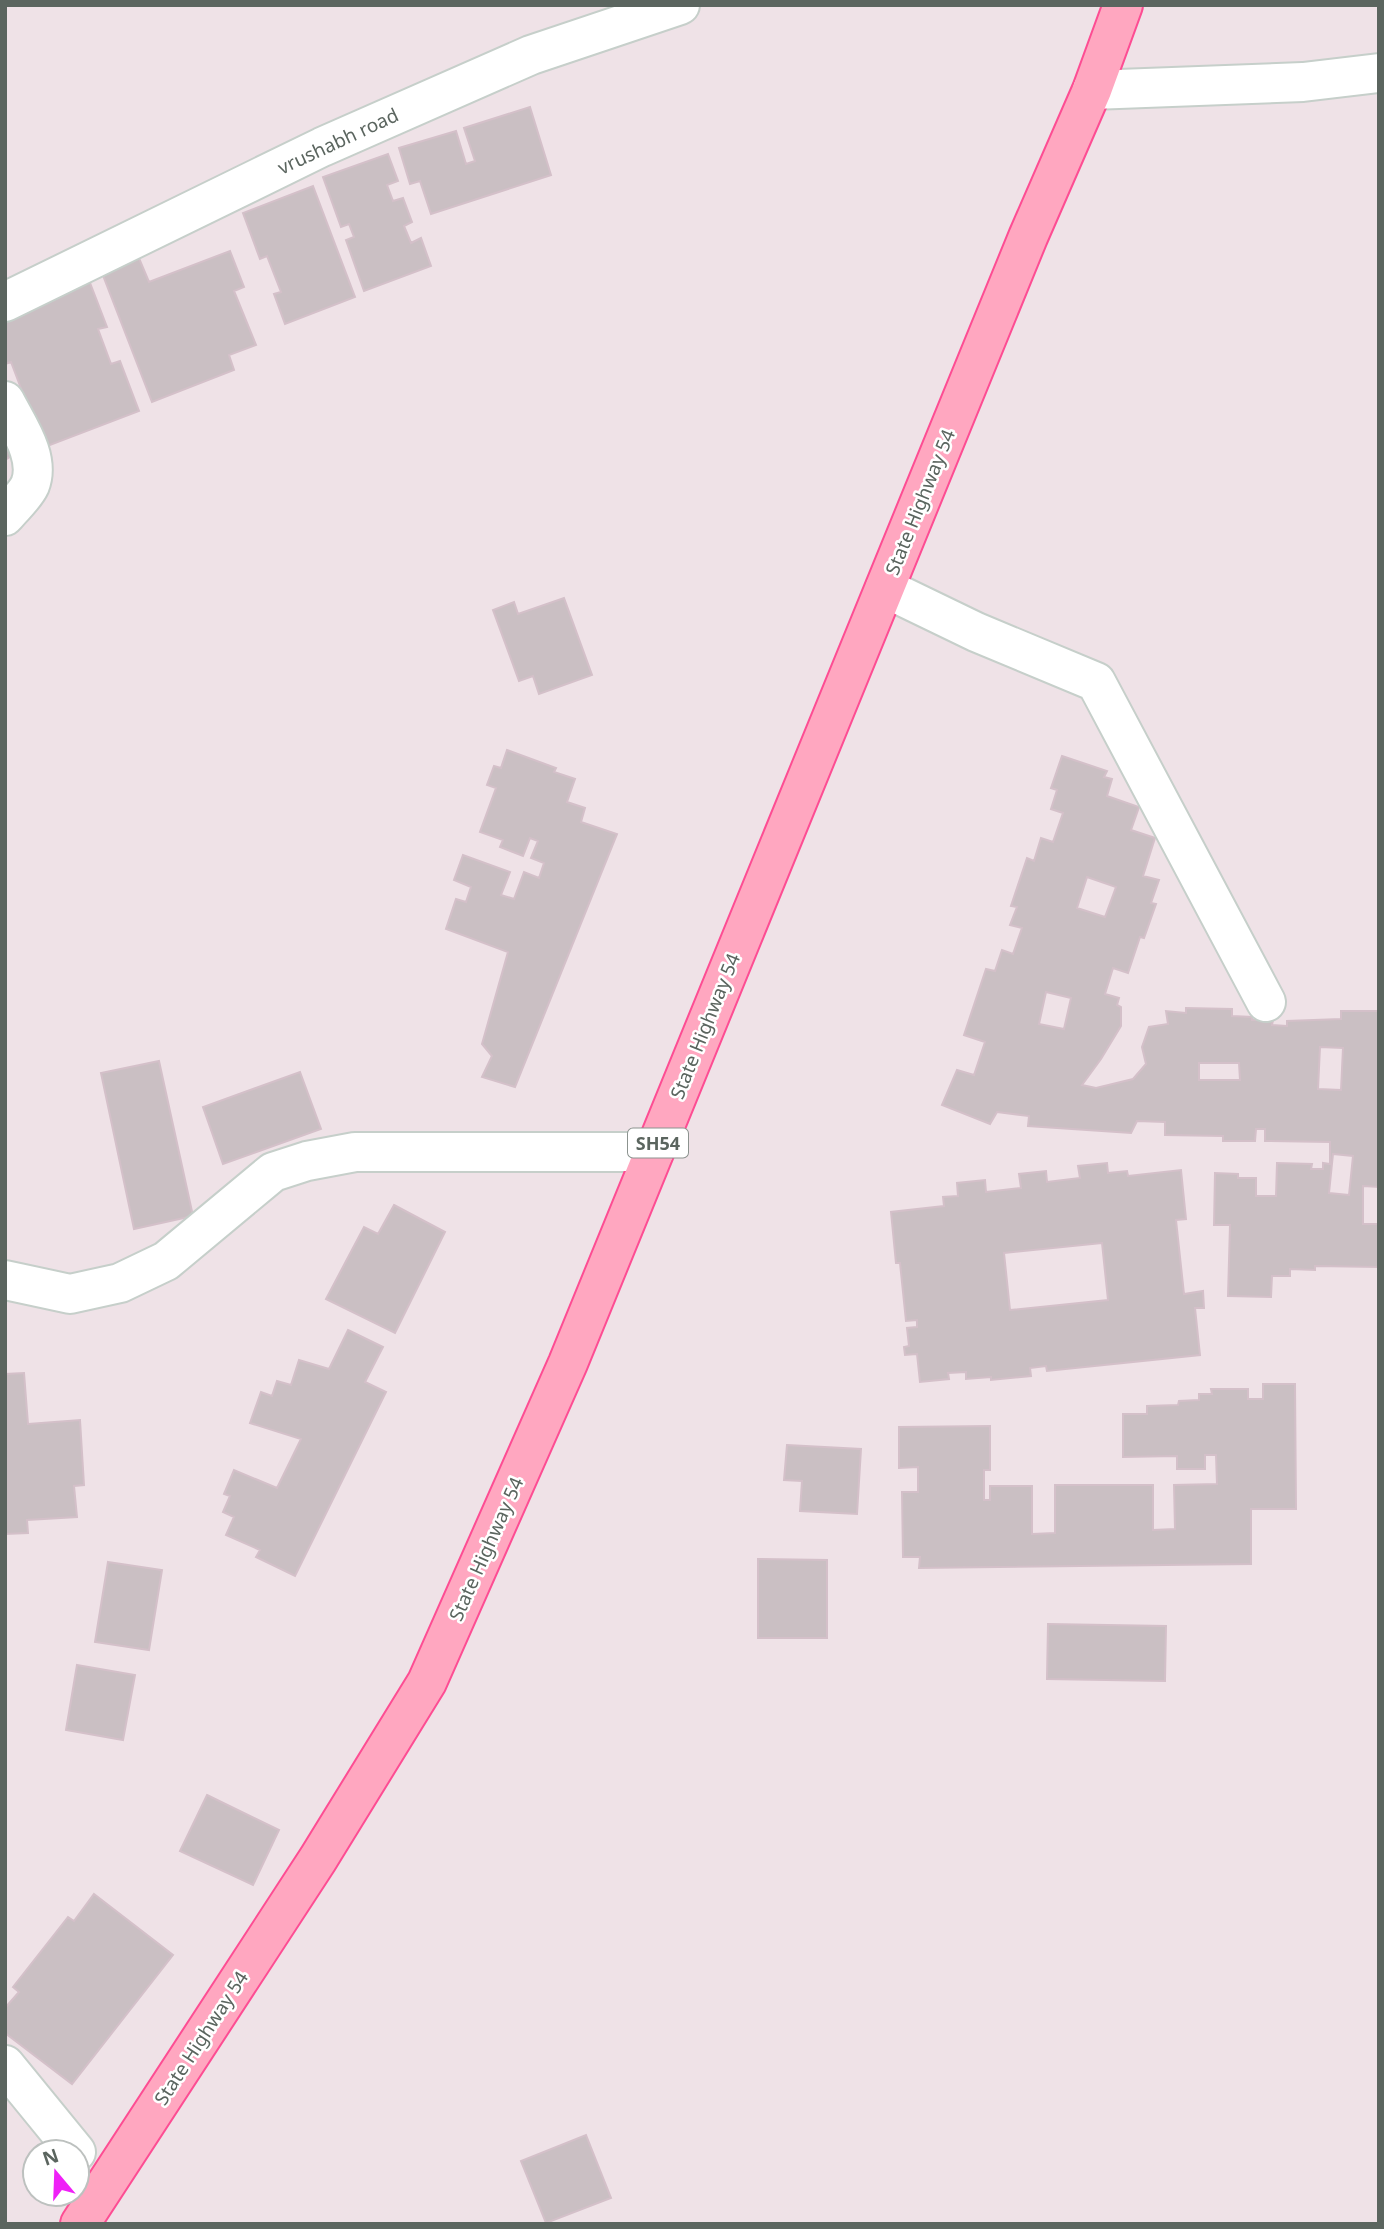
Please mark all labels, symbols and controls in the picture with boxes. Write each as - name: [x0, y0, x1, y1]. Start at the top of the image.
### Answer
- street label: vrushabh road: [273, 102, 403, 180]
- street label: State Highway 54: [879, 425, 961, 579]
- street label: State Highway 54: [664, 949, 746, 1103]
- road number: SH54: [628, 1128, 688, 1158]
- street label: State Highway 54: [443, 1473, 529, 1625]
- street label: State Highway 54: [148, 1966, 254, 2110]
- north arrow: [21, 2138, 91, 2208]
- text: N: [39, 2142, 62, 2172]

